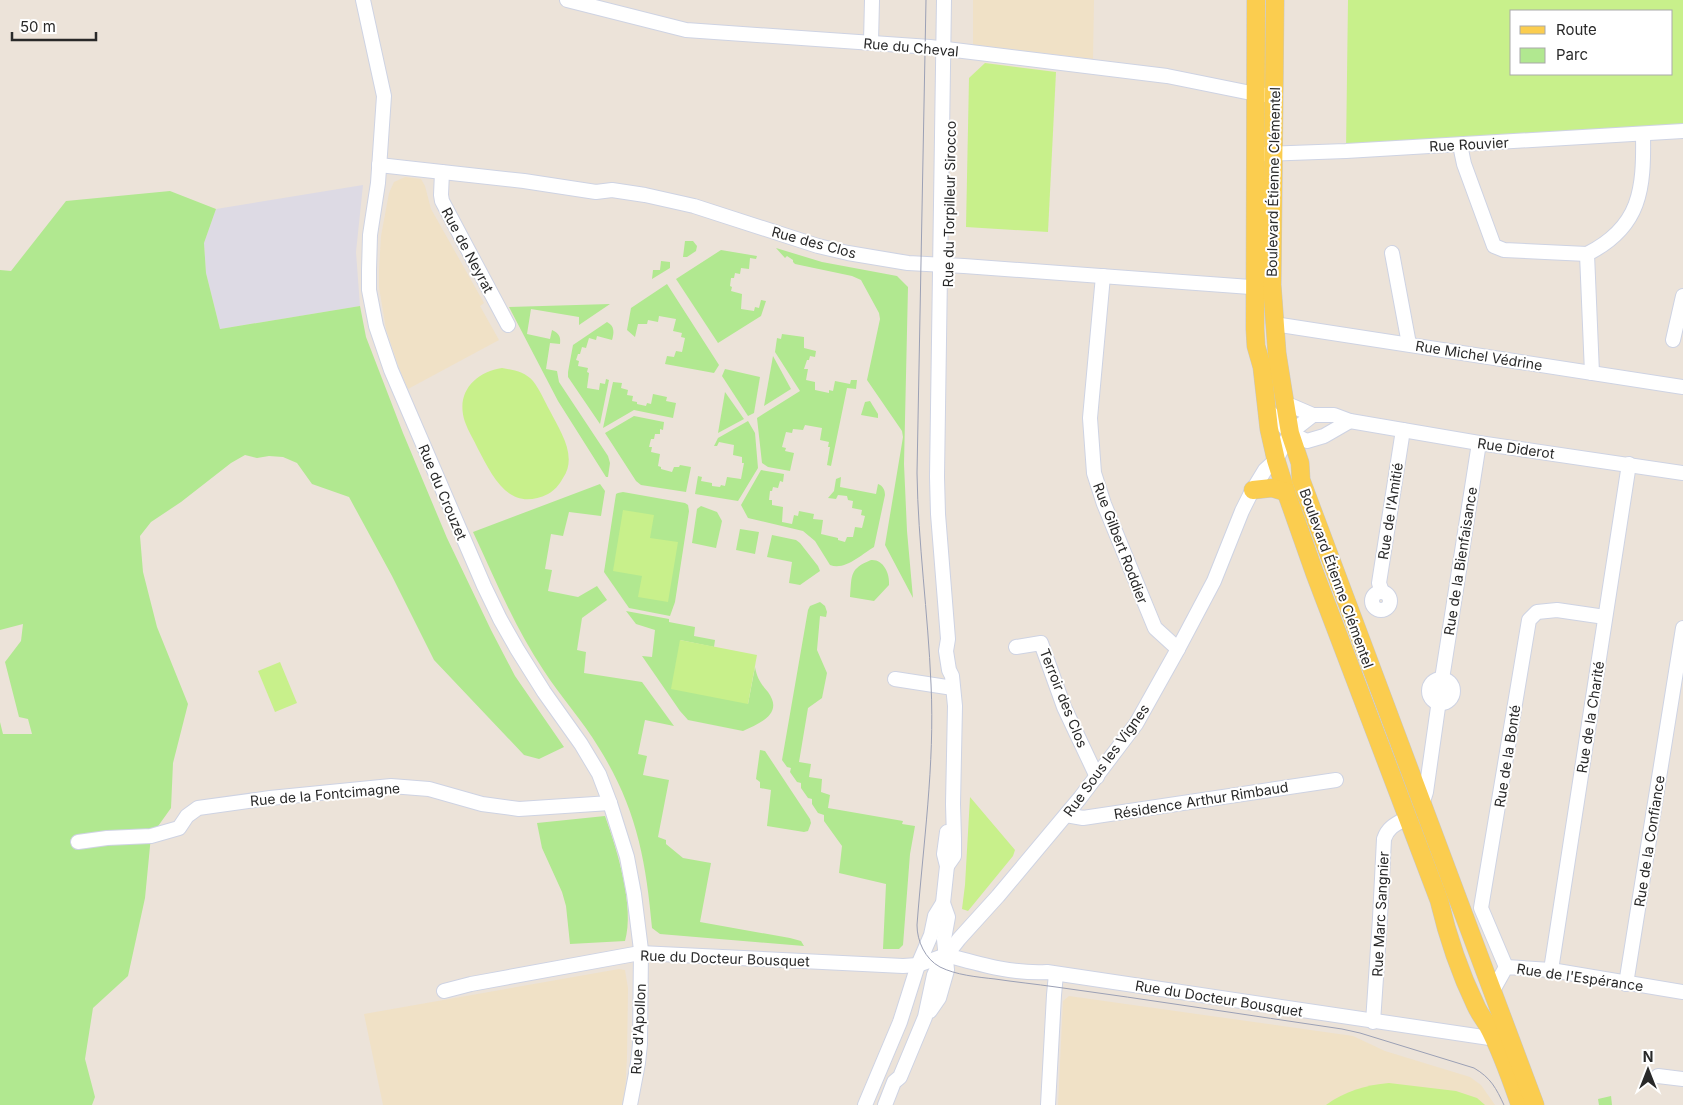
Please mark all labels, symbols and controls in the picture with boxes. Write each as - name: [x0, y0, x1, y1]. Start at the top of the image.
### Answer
- scale bar: [12, 10, 96, 42]
- legend: [1510, 10, 1673, 75]
- text: 50 m: [20, 17, 56, 36]
- text: Route: [1556, 20, 1597, 39]
- street label: Rue du Cheval: [863, 34, 959, 60]
- text: Parc: [1556, 45, 1588, 64]
- street label: Boulevard Étienne Clémentel: [1263, 87, 1283, 277]
- street label: Rue du Torpilleur Sirocco: [939, 121, 959, 287]
- street label: Rue Rouvier: [1429, 133, 1509, 155]
- street label: Rue de Neyrat: [438, 204, 498, 296]
- street label: Rue des Clos: [770, 223, 858, 261]
- street label: Rue Michel Védrine: [1414, 337, 1544, 373]
- street label: Rue Diderot: [1476, 434, 1556, 462]
- street label: Rue du Crouzet: [415, 442, 471, 543]
- street label: Rue de l'Amitié: [1374, 461, 1406, 561]
- street label: Rue Gilbert Roddier: [1090, 480, 1152, 606]
- street label: Boulevard Étienne Clémentel: [1297, 486, 1377, 670]
- street label: Rue de la Bienfaisance: [1440, 486, 1480, 636]
- street label: Terroir des Clos: [1036, 646, 1092, 750]
- street label: Rue de la Charité: [1573, 660, 1607, 774]
- street label: Rue Sous les Vignes: [1060, 701, 1152, 819]
- street label: Rue de la Bonté: [1490, 703, 1524, 809]
- street label: Rue de la Confiance: [1630, 774, 1668, 908]
- street label: Résidence Arthur Rimbaud: [1113, 778, 1289, 822]
- street label: Rue de la Fontcimagne: [249, 779, 401, 809]
- street label: Rue Marc Sangnier: [1368, 851, 1392, 977]
- street label: Rue du Docteur Bousquet: [640, 947, 810, 969]
- street label: Rue de l'Espérance: [1516, 960, 1644, 994]
- street label: Rue du Docteur Bousquet: [1134, 976, 1304, 1020]
- street label: Rue d'Apollon: [627, 983, 649, 1075]
- north arrow: [1623, 1045, 1673, 1095]
- text: N: [1643, 1048, 1653, 1065]

